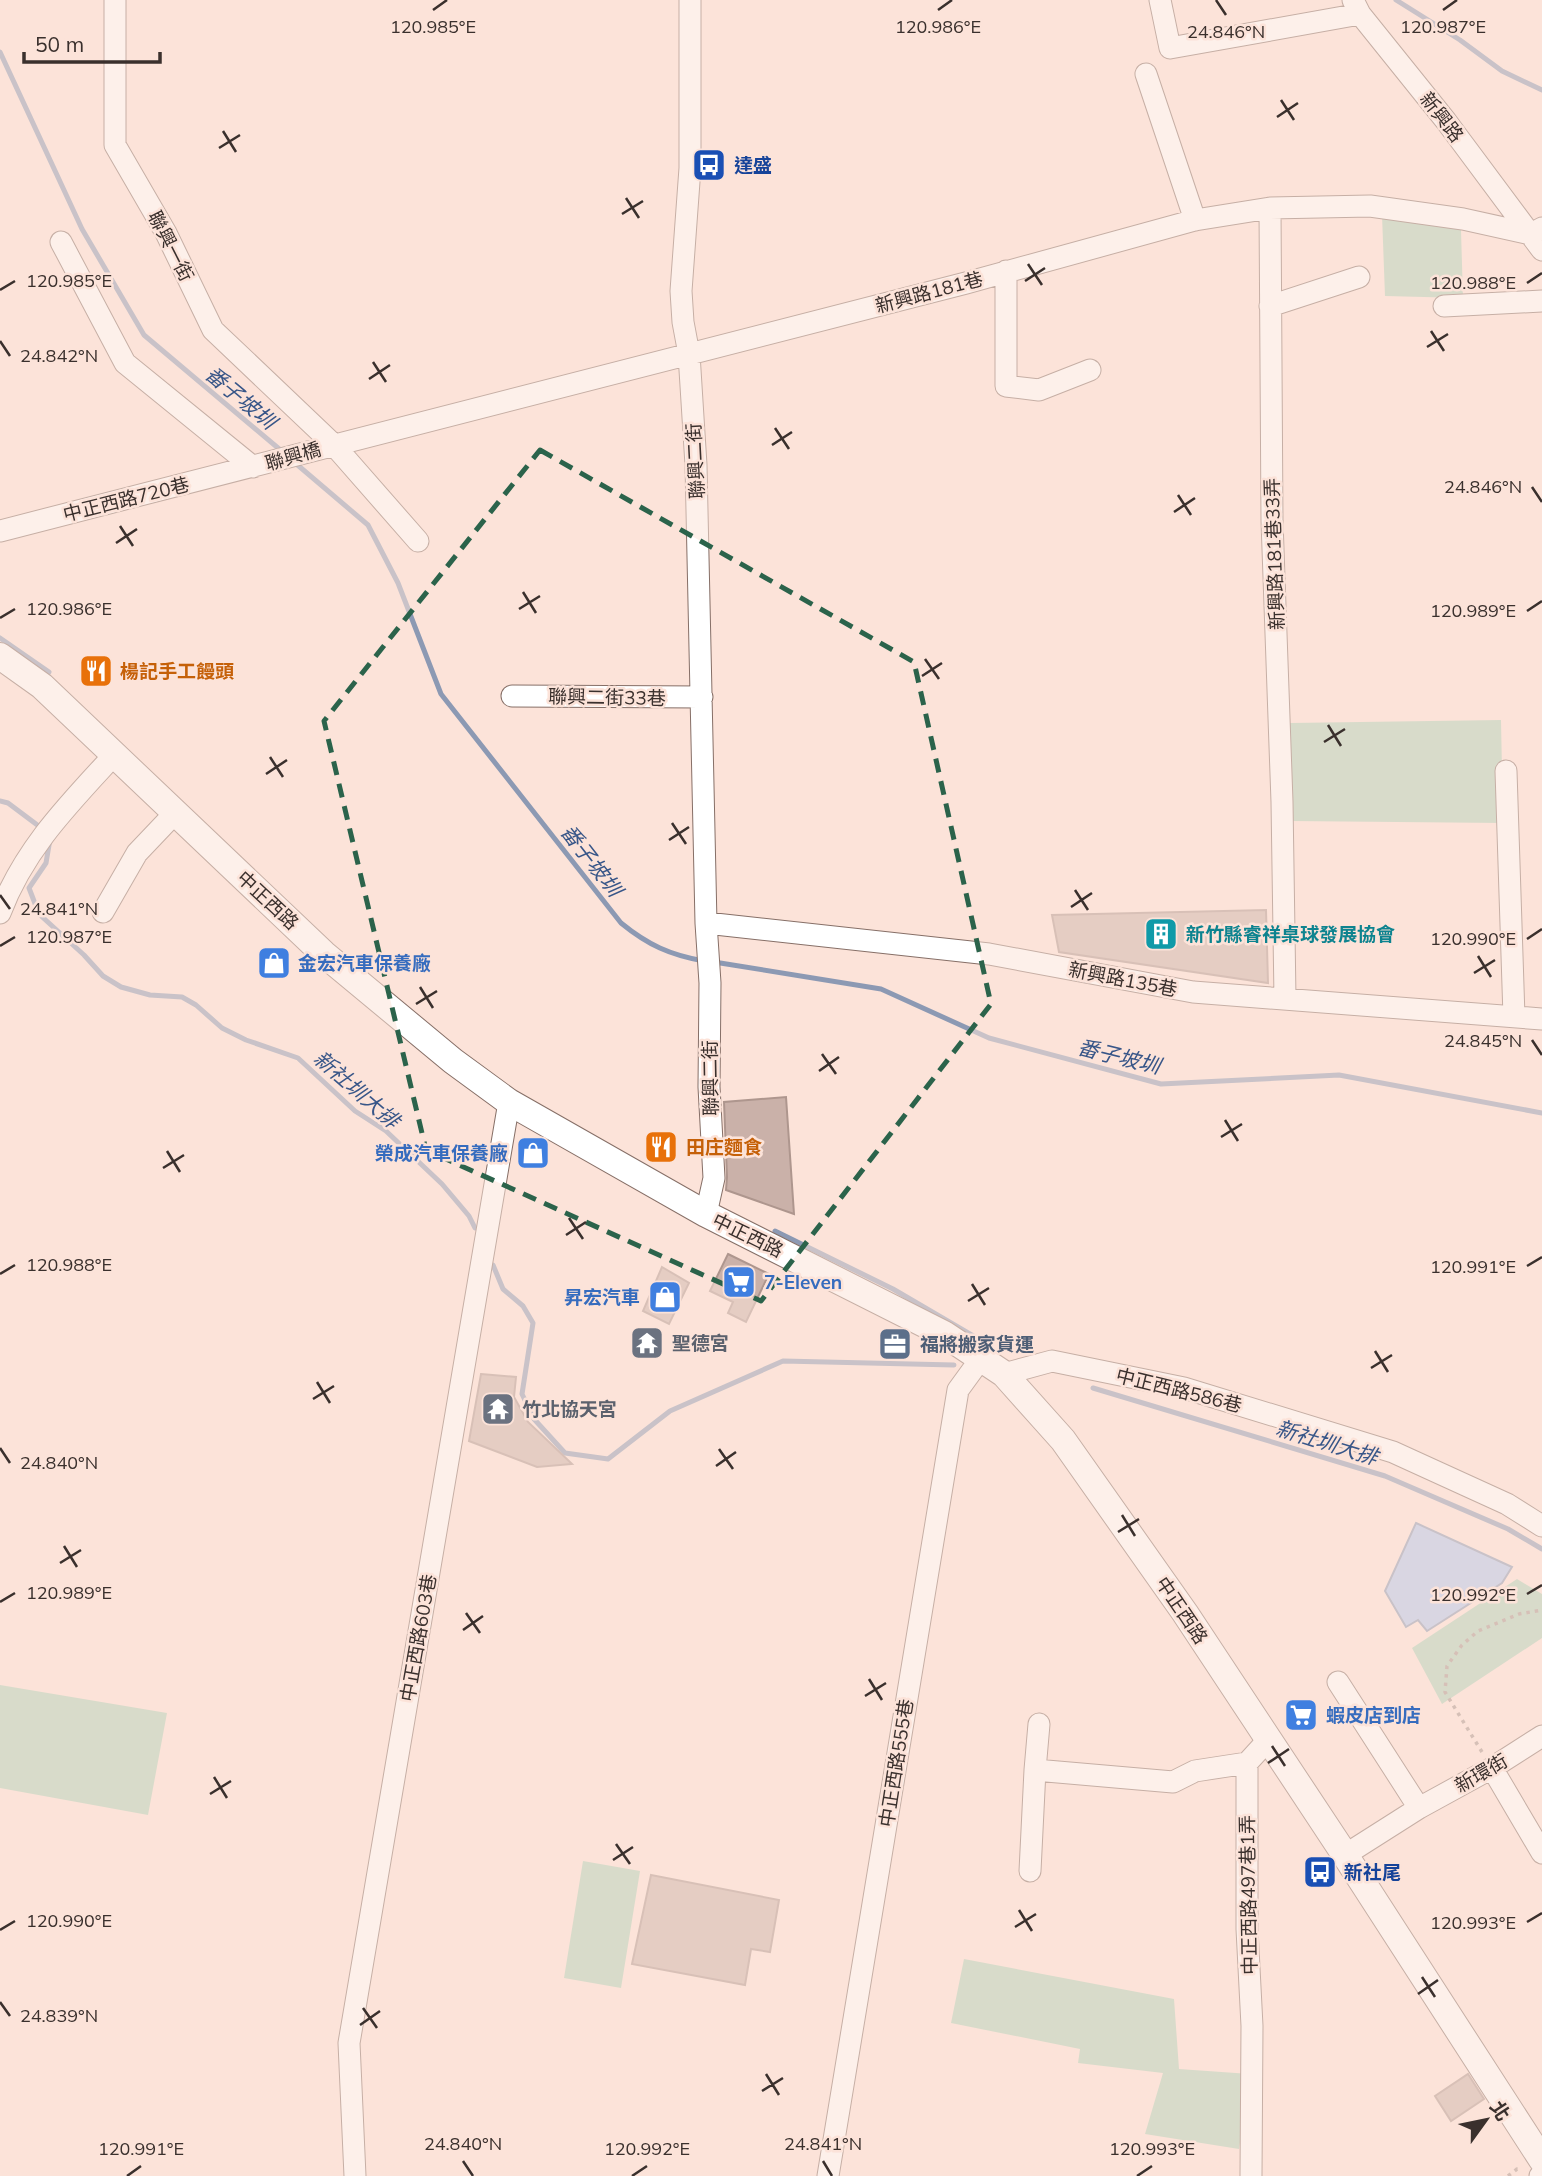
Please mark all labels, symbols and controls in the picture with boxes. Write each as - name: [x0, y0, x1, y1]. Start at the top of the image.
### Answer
- text: 120.985°E: [390, 15, 476, 38]
- text: 120.986°E: [895, 15, 981, 38]
- text: 120.987°E: [1400, 15, 1486, 38]
- text: 24.846°N: [1187, 20, 1265, 43]
- scale bar: [24, 21, 161, 65]
- text: 50 m: [35, 31, 84, 57]
- street label: 新興路: [1415, 87, 1469, 147]
- bus stop icon: 達盛: [690, 146, 728, 184]
- place label: 達盛: [734, 153, 772, 177]
- street label: 聯興一街: [143, 207, 199, 285]
- street label: 新興路181巷: [873, 266, 985, 318]
- text: 120.985°E: [26, 269, 112, 292]
- text: 120.988°E: [1430, 271, 1516, 294]
- text: 24.842°N: [20, 344, 98, 367]
- water label: 番子坡圳: [200, 360, 284, 436]
- street label: 聯興二街: [681, 422, 709, 500]
- street label: 聯興橋: [262, 437, 324, 475]
- street label: 中正西路720巷: [60, 472, 192, 526]
- text: 24.846°N: [1444, 475, 1522, 498]
- street label: 新興路181巷33弄: [1259, 478, 1289, 630]
- text: 120.986°E: [26, 597, 112, 620]
- text: 120.989°E: [1430, 599, 1516, 622]
- restaurant icon: 楊記手工饅頭: [77, 652, 115, 690]
- place label: 楊記手工饅頭: [120, 659, 234, 683]
- street label: 聯興二街33巷: [548, 684, 666, 710]
- water label: 番子坡圳: [556, 819, 630, 903]
- street label: 中正西路: [232, 865, 304, 935]
- text: 24.841°N: [20, 897, 98, 920]
- building icon: 新竹縣睿祥桌球發展協會: [1142, 915, 1180, 953]
- place label: 新竹縣睿祥桌球發展協會: [1186, 922, 1395, 946]
- text: 120.987°E: [26, 925, 112, 948]
- text: 120.990°E: [1430, 927, 1516, 950]
- shop icon: 金宏汽車保養廠: [255, 944, 293, 982]
- place label: 金宏汽車保養廠: [298, 951, 431, 975]
- street label: 新興路135巷: [1067, 957, 1179, 1001]
- text: 24.845°N: [1444, 1029, 1522, 1052]
- water label: 番子坡圳: [1075, 1033, 1166, 1080]
- street label: 聯興二街: [697, 1040, 723, 1116]
- water label: 新社圳大排: [309, 1045, 407, 1135]
- restaurant icon: 田庄麵食: [642, 1128, 680, 1166]
- shop icon: 榮成汽車保養廠: [514, 1134, 552, 1172]
- place label: 田庄麵食: [686, 1135, 762, 1159]
- place label: 榮成汽車保養廠: [375, 1141, 508, 1165]
- street label: 中正西路: [709, 1208, 787, 1262]
- text: 120.988°E: [26, 1253, 112, 1276]
- text: 120.991°E: [1430, 1255, 1516, 1278]
- supermarket icon: 7-Eleven: [720, 1263, 758, 1301]
- place label: 7-Eleven: [764, 1270, 842, 1294]
- shop icon: 昇宏汽車: [646, 1278, 684, 1316]
- place label: 昇宏汽車: [564, 1285, 640, 1309]
- temple icon: 聖德宮: [628, 1324, 666, 1362]
- office icon: 福將搬家貨運: [876, 1325, 914, 1363]
- place label: 聖德宮: [672, 1331, 729, 1355]
- place label: 福將搬家貨運: [920, 1332, 1034, 1356]
- street label: 中正西路586巷: [1113, 1363, 1245, 1417]
- temple icon: 竹北協天宮: [479, 1390, 517, 1428]
- place label: 竹北協天宮: [522, 1397, 617, 1421]
- water label: 新社圳大排: [1273, 1414, 1384, 1471]
- text: 24.840°N: [20, 1451, 98, 1474]
- street label: 中正西路603巷: [395, 1572, 441, 1704]
- street label: 中正西路: [1151, 1572, 1213, 1648]
- text: 120.989°E: [26, 1581, 112, 1604]
- text: 120.992°E: [1430, 1583, 1516, 1606]
- supermarket icon: 蝦皮店到店: [1282, 1696, 1320, 1734]
- street label: 中正西路555巷: [874, 1697, 918, 1829]
- place label: 蝦皮店到店: [1326, 1703, 1421, 1727]
- street label: 新環街: [1450, 1748, 1512, 1798]
- street label: 中正西路497巷1弄: [1235, 1815, 1261, 1975]
- bus stop icon: 新社尾: [1301, 1853, 1339, 1891]
- place label: 新社尾: [1344, 1860, 1401, 1884]
- text: 120.990°E: [26, 1909, 112, 1932]
- text: 120.993°E: [1430, 1911, 1516, 1934]
- text: 24.839°N: [20, 2004, 98, 2027]
- north arrow: [1451, 2085, 1521, 2155]
- text: 北: [1485, 2096, 1515, 2125]
- text: 24.840°N: [424, 2132, 502, 2155]
- text: 24.841°N: [784, 2132, 862, 2155]
- text: 120.991°E: [98, 2137, 184, 2160]
- text: 120.992°E: [604, 2137, 690, 2160]
- text: 120.993°E: [1109, 2137, 1195, 2160]

